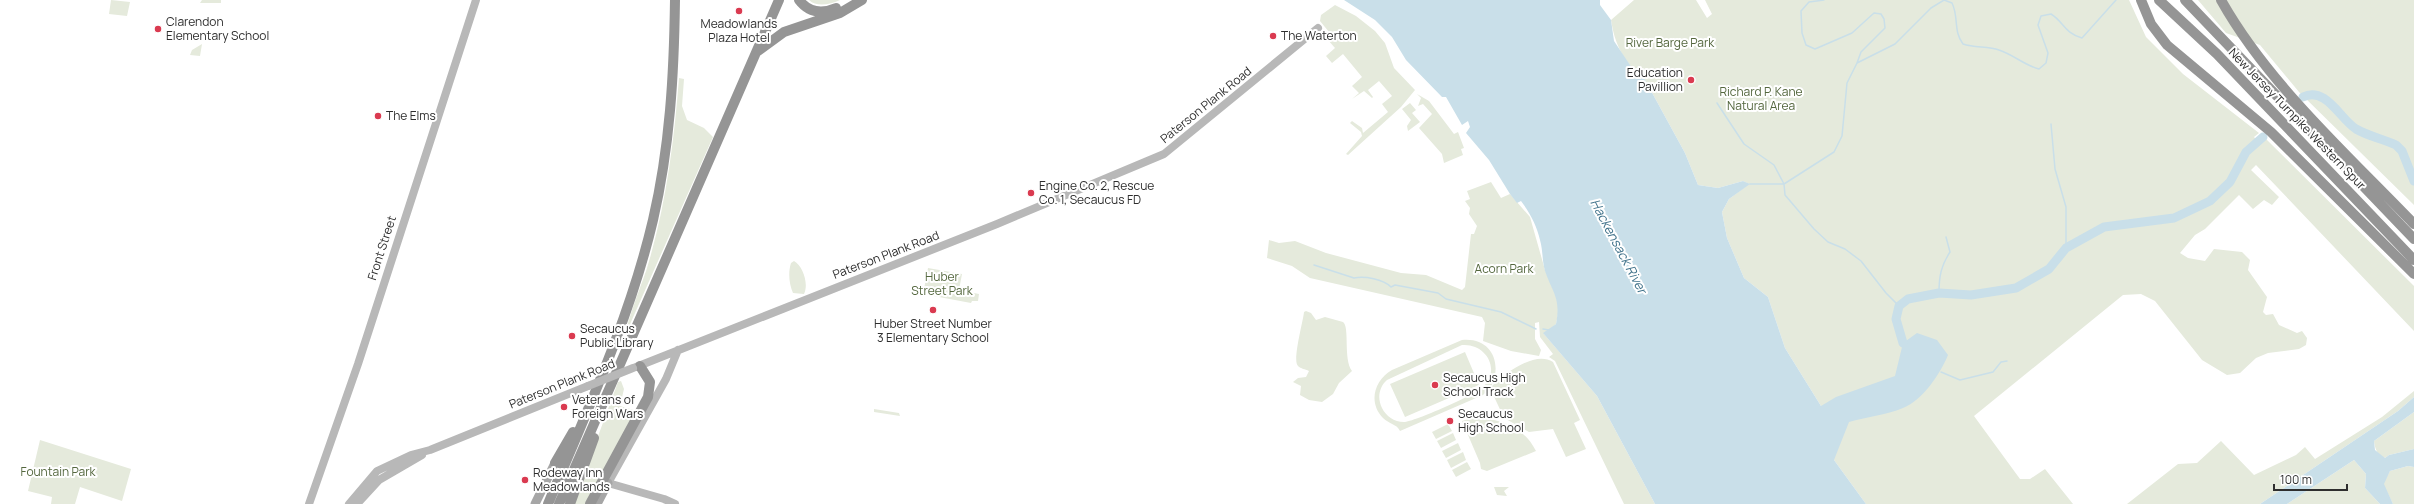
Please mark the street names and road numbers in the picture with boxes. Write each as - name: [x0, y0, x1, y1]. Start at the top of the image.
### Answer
- street label: New Jersey Turnpike Western Spur: [2225, 44, 2370, 194]
- street label: Paterson Plank Road: [1156, 62, 1255, 147]
- street label: Front Street: [363, 213, 400, 282]
- street label: Paterson Plank Road: [830, 226, 942, 283]
- street label: Paterson Plank Road: [506, 355, 617, 413]

